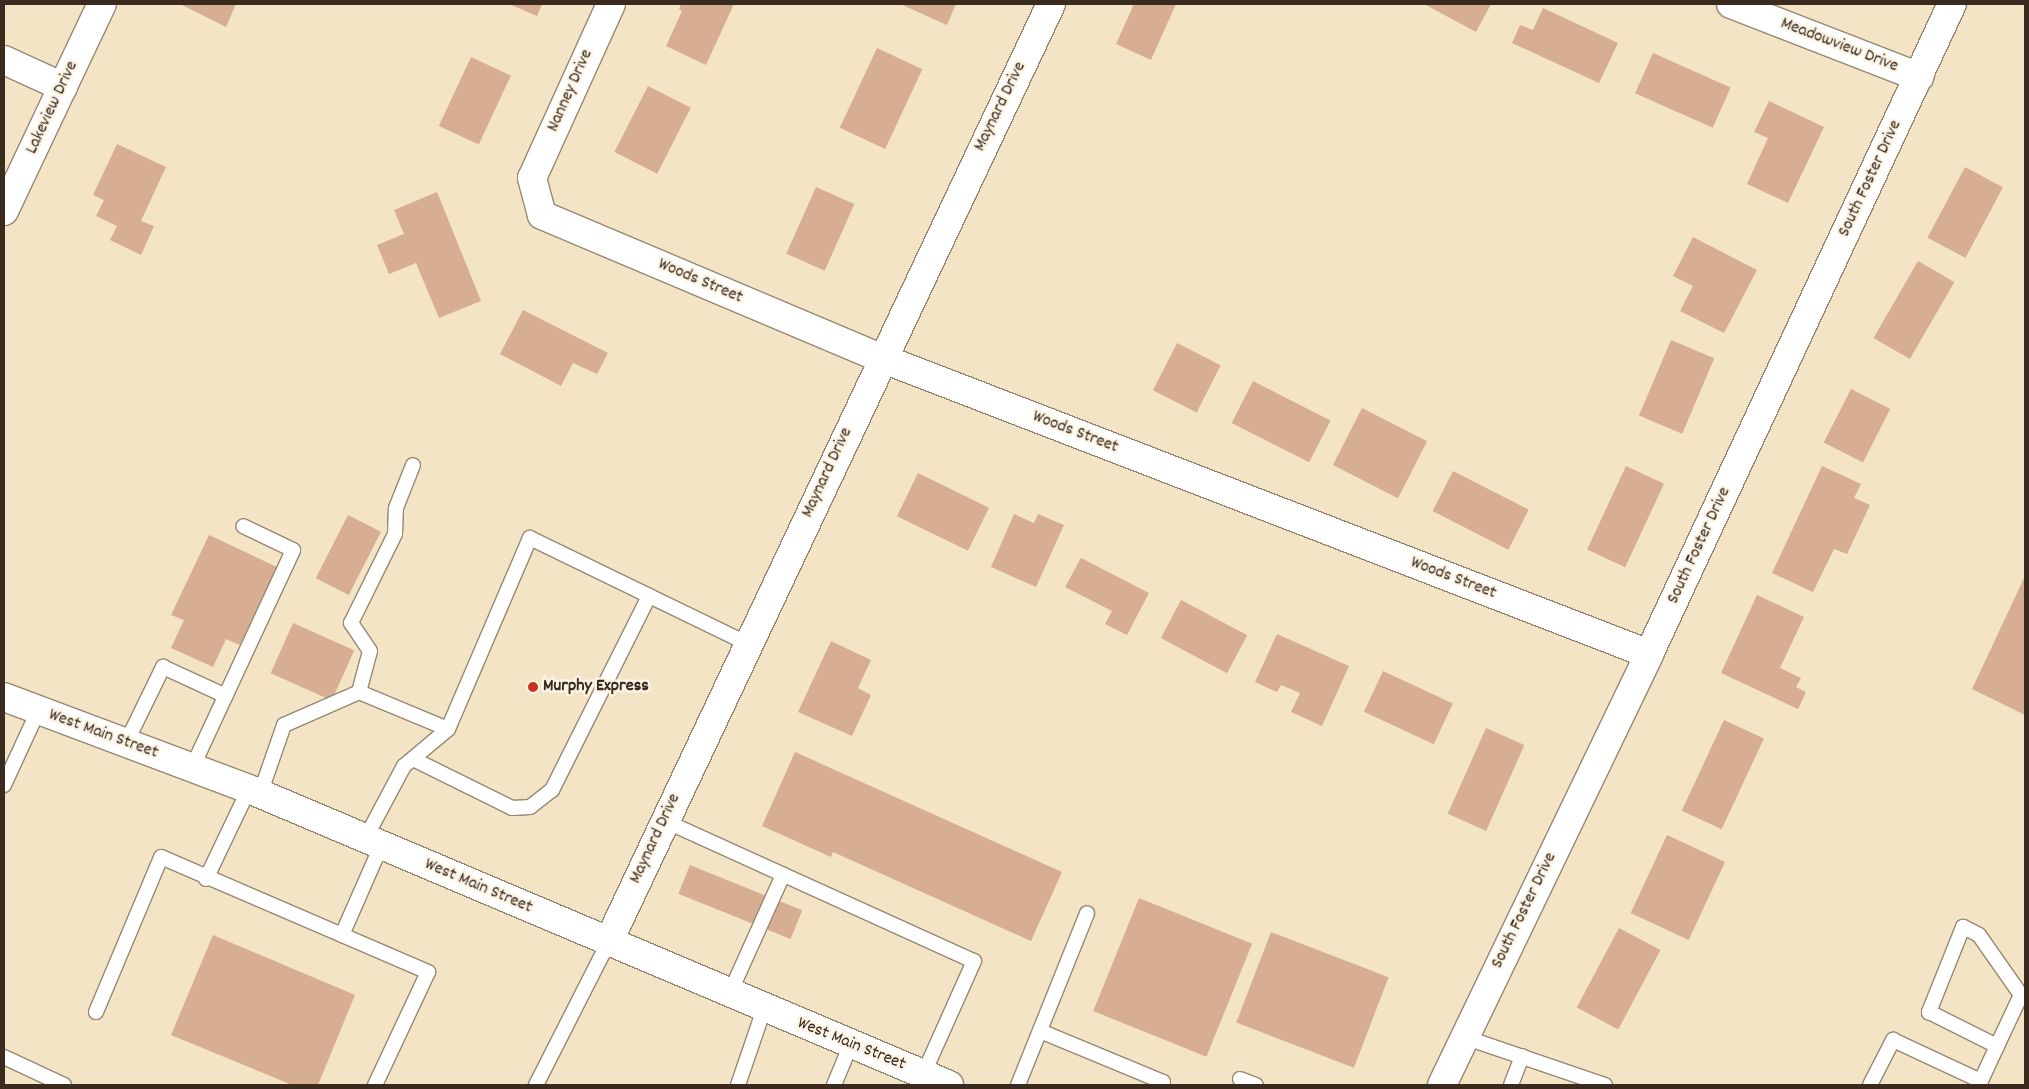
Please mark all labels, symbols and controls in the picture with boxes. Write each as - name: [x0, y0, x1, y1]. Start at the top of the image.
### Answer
- street label: Meadowview Drive: [1777, 14, 1901, 78]
- street label: Nanney Drive: [543, 46, 599, 136]
- street label: Lakeview Drive: [22, 58, 84, 158]
- street label: Maynard Drive: [970, 59, 1032, 155]
- street label: South Foster Drive: [1835, 117, 1907, 241]
- street label: Woods Street: [654, 254, 746, 310]
- street label: Woods Street: [1029, 407, 1121, 459]
- street label: Maynard Drive: [798, 424, 858, 522]
- street label: South Foster Drive: [1664, 484, 1736, 608]
- street label: Woods Street: [1407, 553, 1499, 605]
- place label: Murphy Express: [543, 676, 649, 698]
- marker: Murphy Express: [527, 681, 539, 693]
- street label: West Main Street: [45, 705, 161, 765]
- street label: Maynard Drive: [626, 790, 686, 888]
- street label: South Foster Drive: [1488, 849, 1562, 973]
- street label: West Main Street: [421, 855, 535, 919]
- street label: West Main Street: [794, 1013, 908, 1077]

